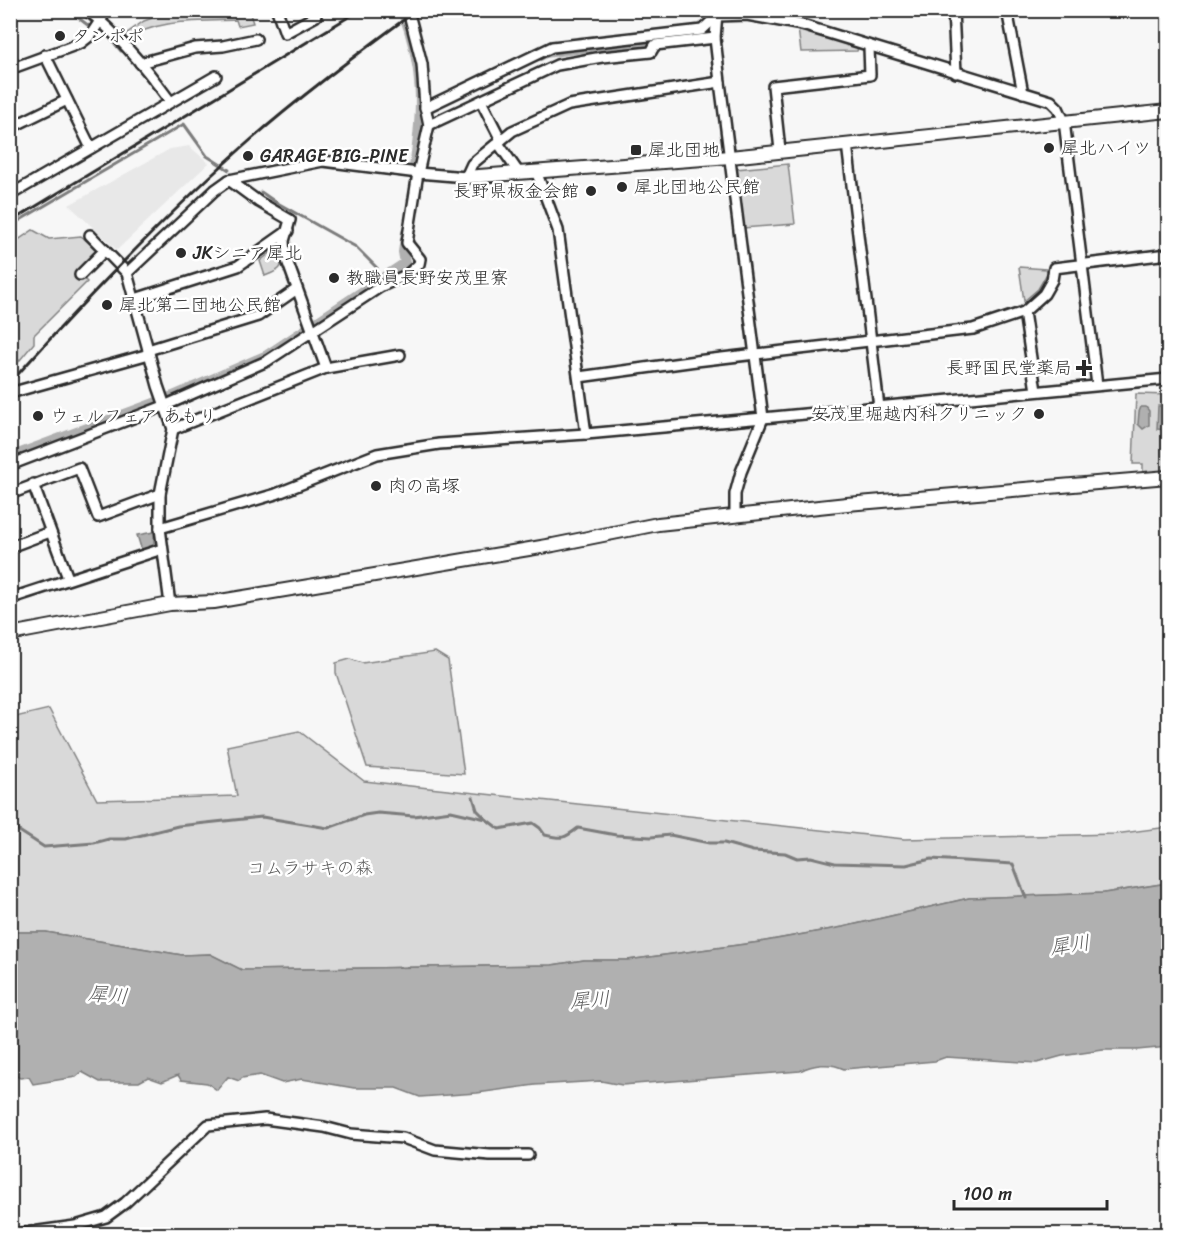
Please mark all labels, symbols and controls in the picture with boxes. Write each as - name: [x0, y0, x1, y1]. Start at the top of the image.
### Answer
- place label: タンポポ: [72, 20, 144, 52]
- marker: タンポポ: [53, 29, 67, 43]
- place label: 犀北ハイツ: [1061, 132, 1151, 164]
- place label: 犀北団地: [648, 134, 720, 166]
- place label: GARAGE BIG-PINE: [260, 140, 409, 172]
- marker: 犀北ハイツ: [1042, 141, 1056, 155]
- marker: 犀北団地: [629, 143, 643, 157]
- marker: GARAGE BIG-PINE: [241, 149, 255, 163]
- place label: 犀北団地公民館: [634, 171, 760, 203]
- place label: 長野県板金会館: [453, 175, 579, 207]
- marker: 犀北団地公民館: [615, 180, 629, 194]
- marker: 長野県板金会館: [584, 184, 598, 198]
- place label: JKシニア犀北: [192, 237, 302, 269]
- marker: JKシニア犀北: [174, 246, 188, 260]
- place label: 教職員長野安茂里寮: [346, 262, 508, 294]
- marker: 教職員長野安茂里寮: [327, 271, 341, 285]
- place label: 犀北第二団地公民館: [119, 289, 281, 321]
- marker: 犀北第二団地公民館: [100, 298, 114, 312]
- place label: 長野国民堂薬局: [946, 352, 1072, 384]
- marker: 長野国民堂薬局: [1077, 361, 1091, 375]
- place label: 安茂里堀越内科クリニック: [811, 398, 1027, 430]
- place label: ウェルフェア あもり: [50, 400, 217, 432]
- marker: 安茂里堀越内科クリニック: [1032, 407, 1046, 421]
- marker: ウェルフェア あもり: [31, 409, 45, 423]
- place label: 肉の高塚: [388, 470, 460, 502]
- marker: 肉の高塚: [369, 479, 383, 493]
- park label: コムラサキの森: [247, 852, 373, 884]
- water label: 犀川: [1048, 925, 1092, 965]
- water label: 犀川: [87, 976, 129, 1014]
- water label: 犀川: [569, 981, 611, 1019]
- scale bar: [954, 1173, 1107, 1211]
- text: 100 m: [963, 1178, 1012, 1210]

